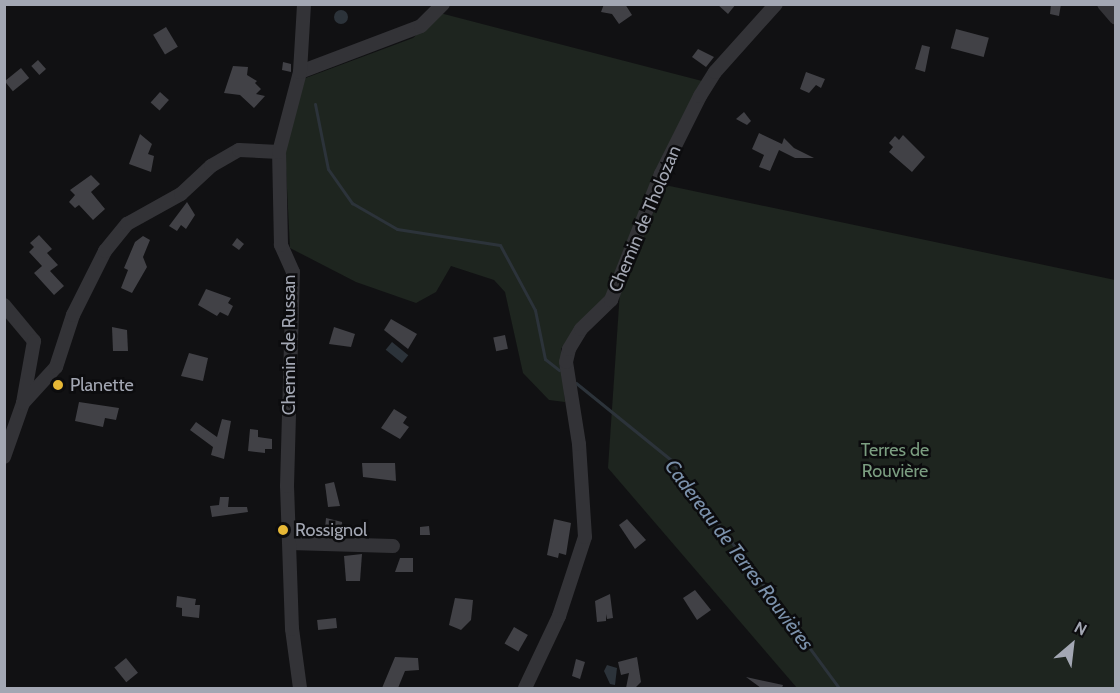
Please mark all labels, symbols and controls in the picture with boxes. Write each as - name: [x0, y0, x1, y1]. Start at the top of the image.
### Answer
- street label: Chemin de Tholozan: [604, 142, 686, 296]
- street label: Chemin de Russan: [278, 275, 300, 415]
- place label: Planette: [70, 374, 134, 396]
- marker: Planette: [51, 378, 65, 392]
- park label: Terres de Rouvière: [861, 440, 929, 482]
- water label: Cadereau de Terres Rouvières: [659, 455, 819, 655]
- place label: Rossignol: [295, 519, 367, 541]
- marker: Rossignol: [276, 523, 290, 537]
- north arrow: [1042, 615, 1102, 675]
- text: N: [1071, 618, 1090, 640]

